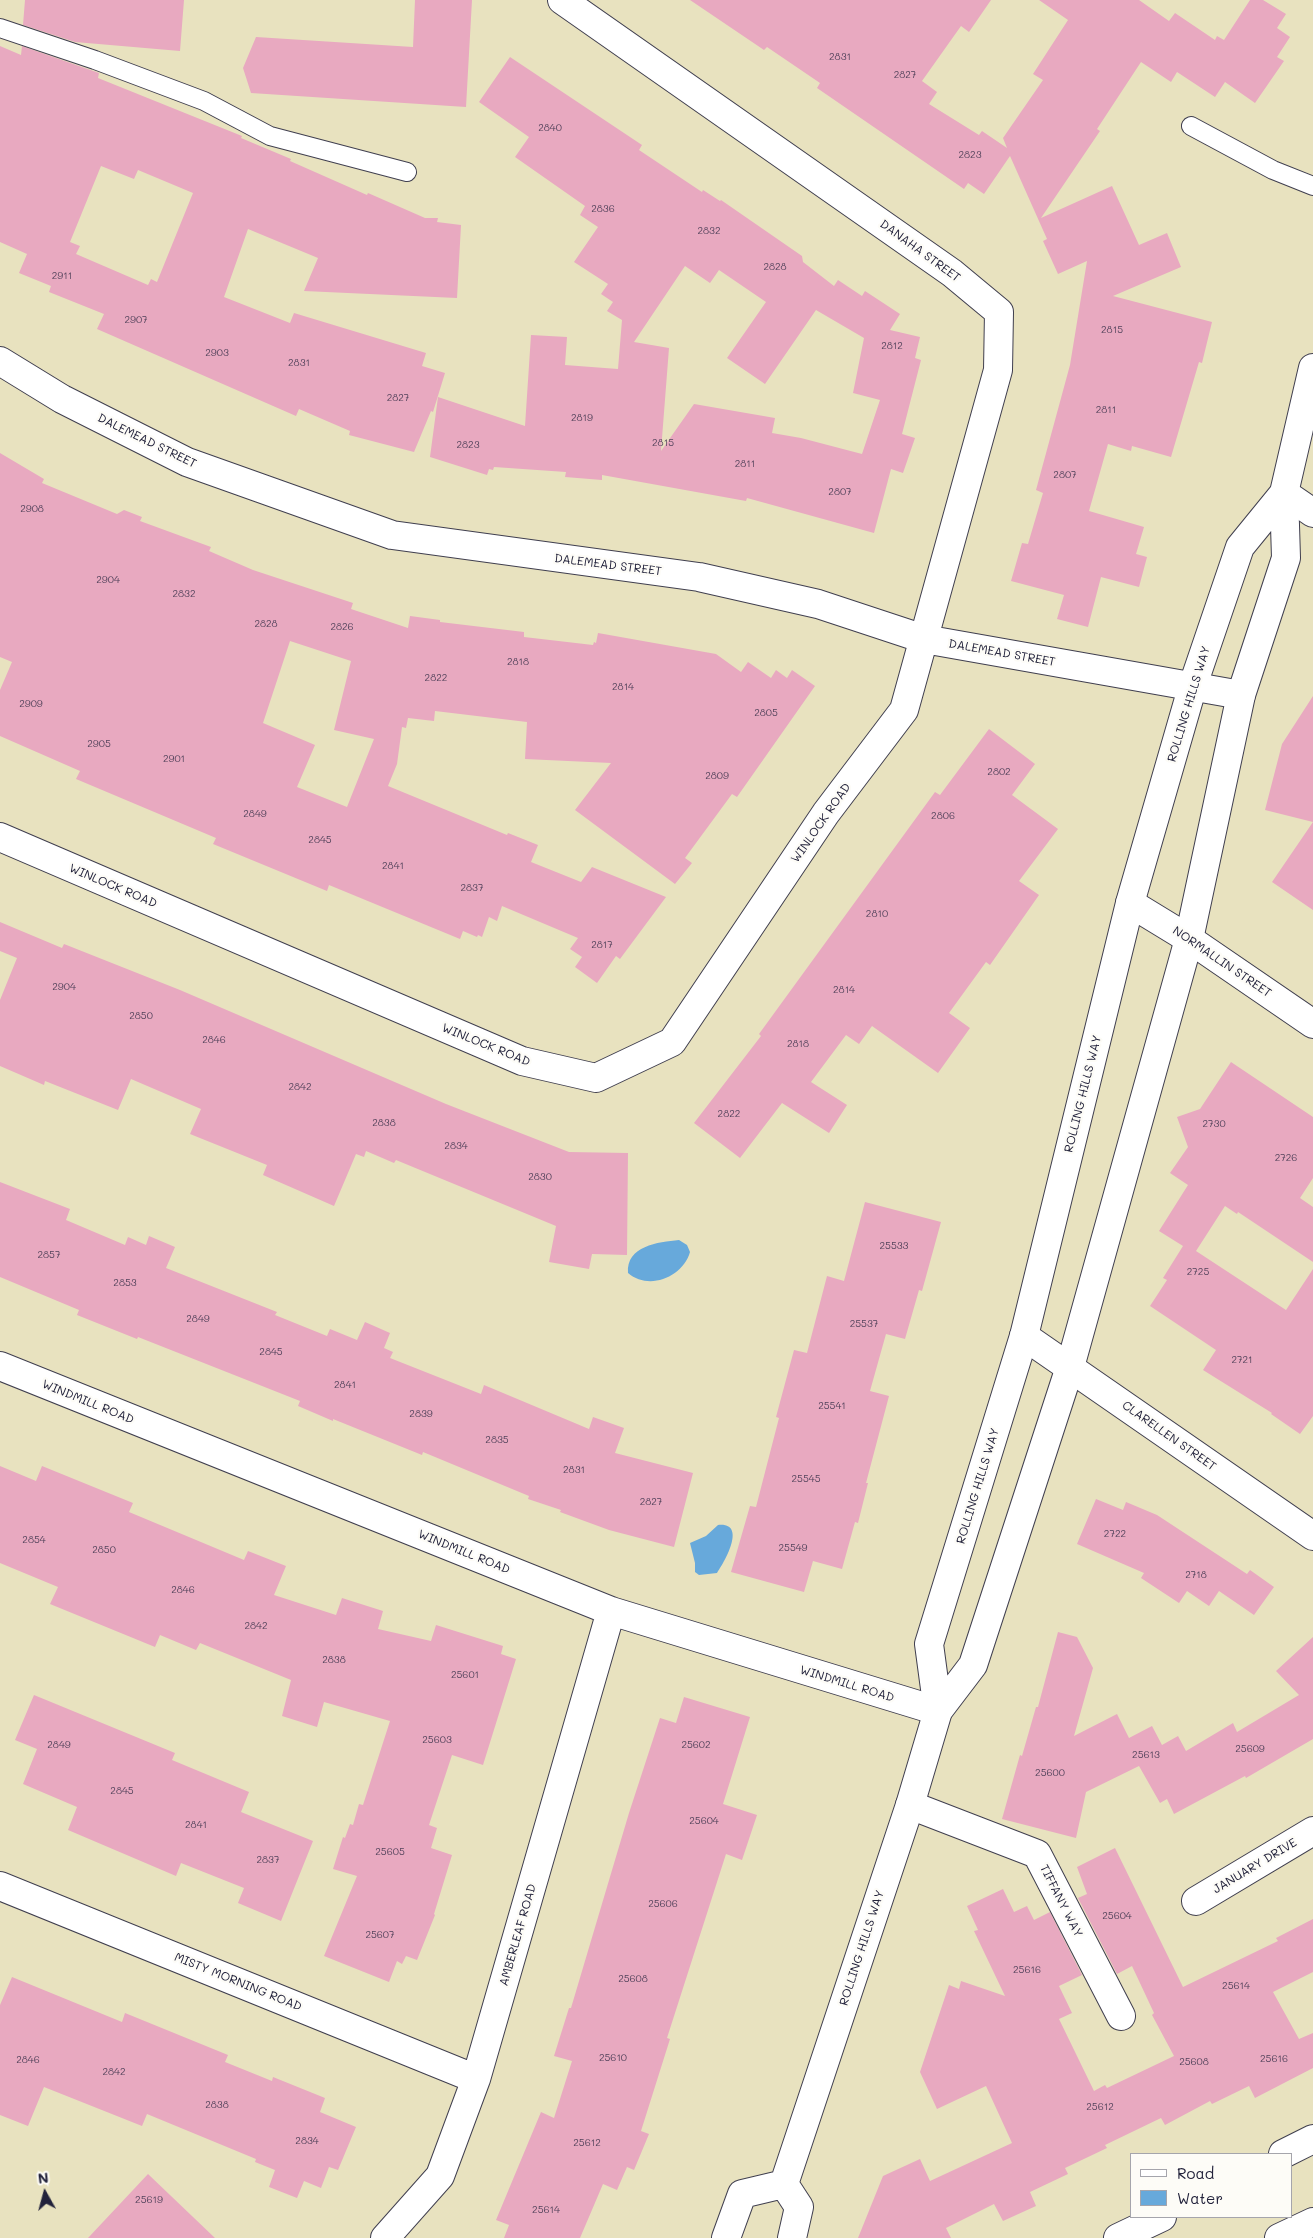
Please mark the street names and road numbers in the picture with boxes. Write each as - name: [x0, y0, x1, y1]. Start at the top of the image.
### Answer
- street label: DANAHA STREET: [877, 217, 963, 285]
- street label: DALEMEAD STREET: [95, 411, 199, 471]
- street label: DALEMEAD STREET: [553, 551, 663, 579]
- street label: DALEMEAD STREET: [948, 637, 1056, 669]
- street label: ROLLING HILLS WAY: [1165, 644, 1213, 764]
- street label: WINLOCK ROAD: [788, 780, 854, 866]
- street label: WINLOCK ROAD: [67, 861, 159, 911]
- street label: NORMALLIN STREET: [1170, 924, 1274, 1000]
- street label: WINLOCK ROAD: [440, 1021, 532, 1069]
- street label: ROLLING HILLS WAY: [1061, 1034, 1105, 1154]
- street label: WINDMILL ROAD: [40, 1377, 136, 1427]
- street label: CLARELLEN STREET: [1119, 1398, 1219, 1474]
- street label: ROLLING HILLS WAY: [954, 1426, 1002, 1546]
- street label: WINDMILL ROAD: [416, 1527, 512, 1577]
- street label: WINDMILL ROAD: [798, 1663, 896, 1705]
- street label: JANUARY DRIVE: [1210, 1835, 1300, 1897]
- street label: TIFFANY WAY: [1037, 1862, 1085, 1940]
- street label: AMBERLEAF ROAD: [497, 1882, 539, 1988]
- street label: ROLLING HILLS WAY: [837, 1889, 887, 2007]
- street label: MISTY MORNING ROAD: [172, 1950, 304, 2014]

